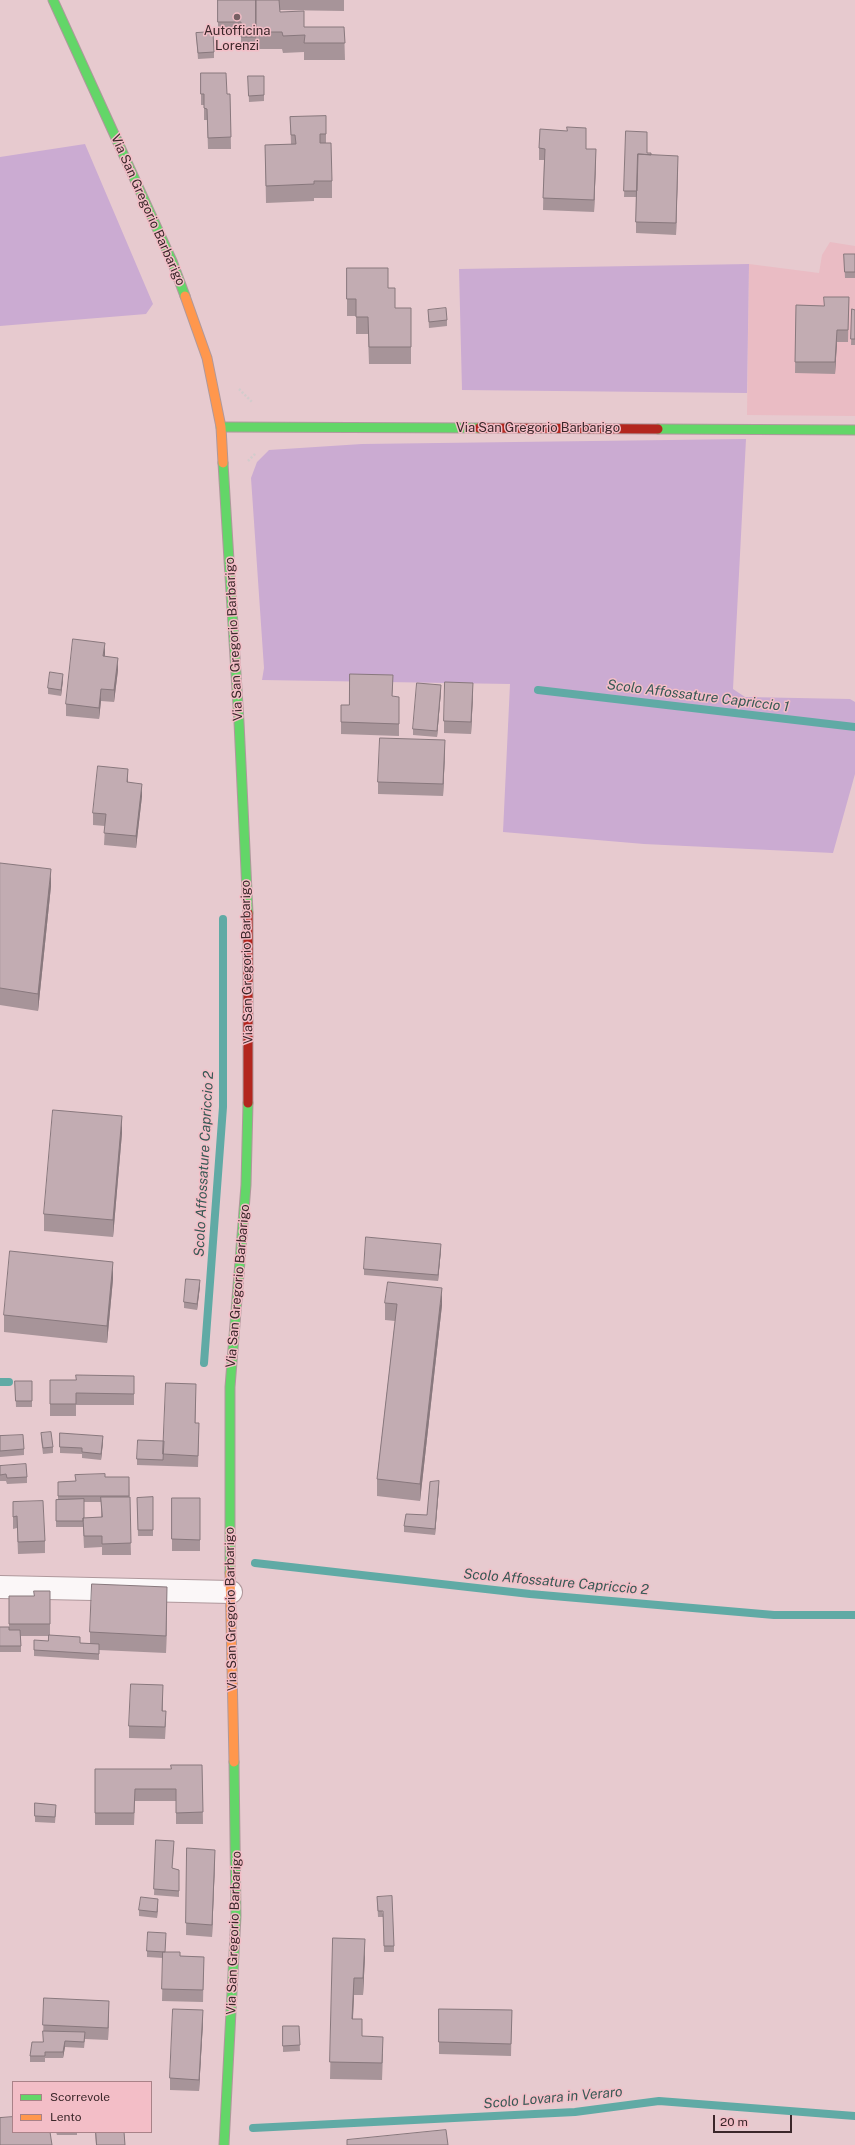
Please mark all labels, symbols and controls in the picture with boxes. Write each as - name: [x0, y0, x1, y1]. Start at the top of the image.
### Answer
- marker: Autofficina Lorenzi: [232, 12, 242, 22]
- place label: Autofficina Lorenzi: [204, 23, 270, 54]
- street label: Via San Gregorio Barbarigo: [108, 132, 188, 288]
- street label: Via San Gregorio Barbarigo: [456, 420, 620, 436]
- street label: Via San Gregorio Barbarigo: [222, 557, 246, 721]
- water label: Scolo Affossature Capriccio 1: [606, 676, 790, 716]
- street label: Via San Gregorio Barbarigo: [238, 880, 256, 1044]
- water label: Scolo Affossature Capriccio 2: [191, 1071, 217, 1257]
- street label: Via San Gregorio Barbarigo: [223, 1204, 253, 1368]
- street label: Via San Gregorio Barbarigo: [222, 1527, 240, 1691]
- water label: Scolo Affossature Capriccio 2: [463, 1566, 649, 1598]
- street label: Via San Gregorio Barbarigo: [223, 1851, 245, 2015]
- legend: [12, 2081, 152, 2133]
- water label: Scolo Lovara in Veraro: [483, 2084, 623, 2112]
- text: Scorrevole: [50, 2090, 110, 2104]
- scale bar: [715, 2107, 794, 2133]
- text: Lento: [50, 2110, 81, 2124]
- text: 20 m: [720, 2115, 748, 2129]

